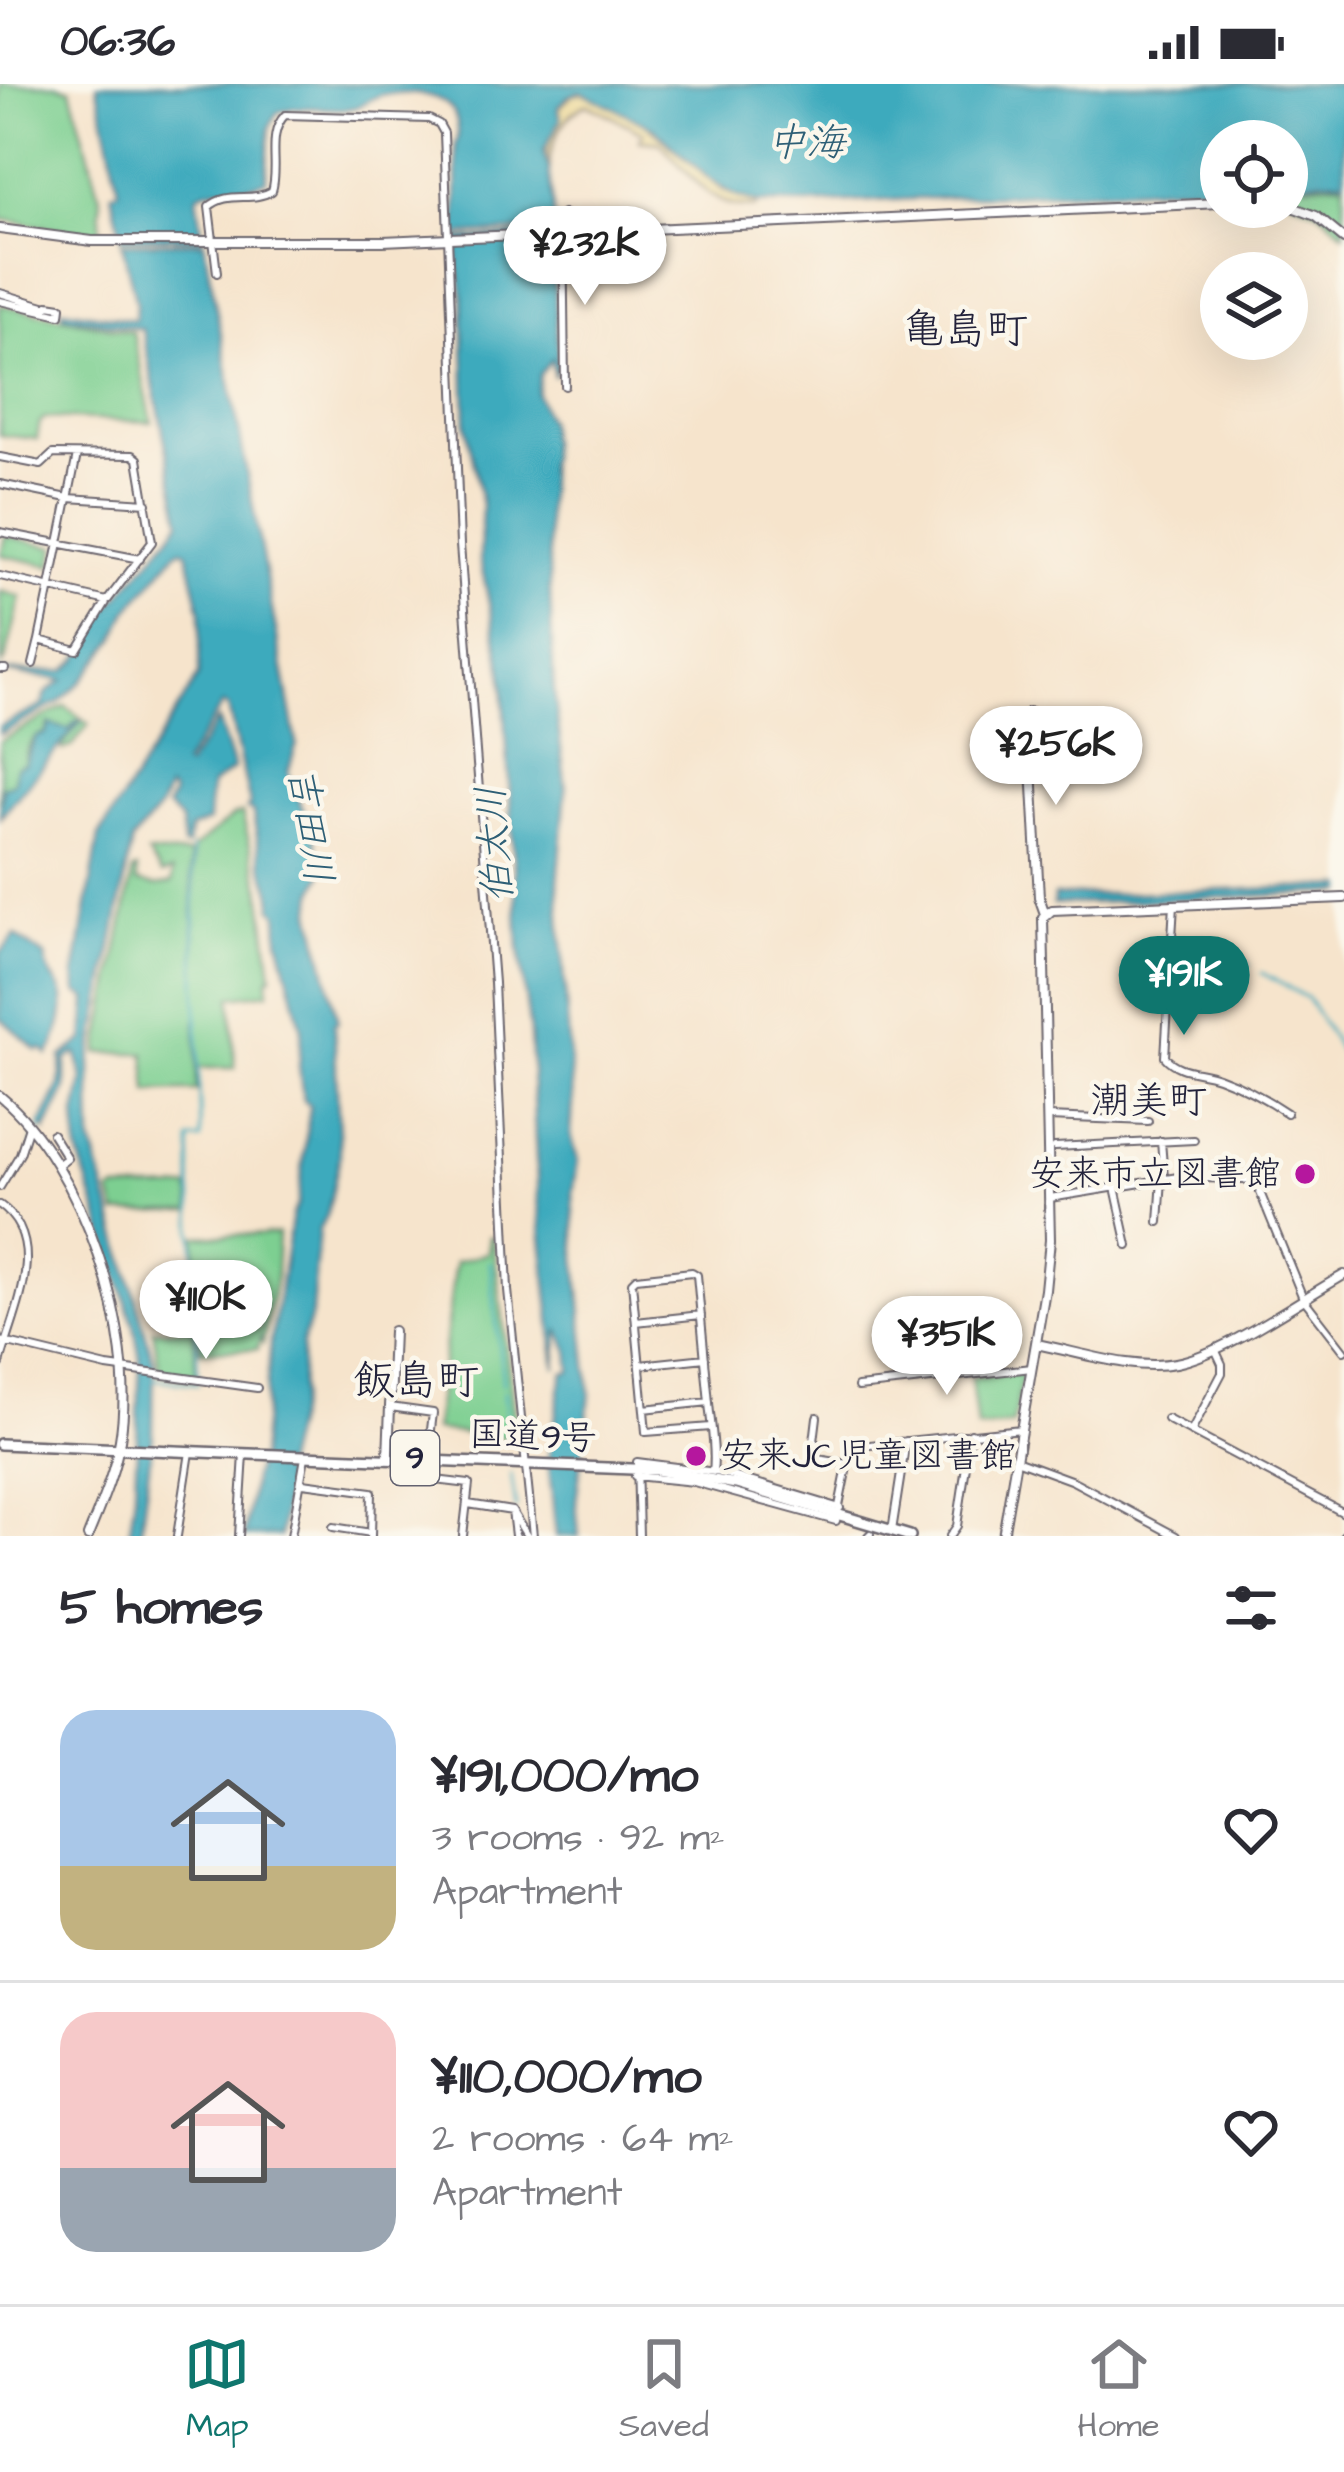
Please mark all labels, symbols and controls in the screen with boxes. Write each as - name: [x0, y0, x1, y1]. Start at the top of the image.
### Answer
- text: 06:36: [60, 11, 175, 73]
- water label: 中海: [767, 117, 848, 171]
- map controls: [1200, 120, 1308, 360]
- button: locate: [1200, 120, 1308, 228]
- pin: ¥232K: [501, 206, 669, 308]
- text: ¥232K: [531, 218, 639, 272]
- button: layers: [1200, 252, 1308, 360]
- district label: 亀島町: [902, 302, 1028, 360]
- pin: ¥256K: [972, 706, 1140, 808]
- text: ¥256K: [997, 718, 1115, 772]
- water label: 吉田川: [273, 763, 345, 887]
- water label: 伯太川: [465, 784, 527, 904]
- pin: ¥191K: [1100, 936, 1268, 1038]
- text: ¥191K: [1146, 948, 1222, 1002]
- district label: 潮美町: [1090, 1075, 1208, 1129]
- place label: 安来市立図書館: [1029, 1149, 1281, 1200]
- marker: 安来市立図書館: [1292, 1161, 1318, 1187]
- pin: ¥110K: [122, 1260, 290, 1362]
- text: ¥110K: [166, 1272, 246, 1326]
- pin: ¥351K: [863, 1296, 1031, 1398]
- text: ¥351K: [899, 1308, 995, 1362]
- district label: 飯島町: [353, 1353, 479, 1411]
- street label: 国道9号: [468, 1409, 598, 1465]
- road number: 9: [391, 1431, 439, 1485]
- place label: 安来JC児童図書館: [720, 1431, 1017, 1482]
- marker: 安来JC児童図書館: [683, 1443, 709, 1469]
- text: 5 homes: [60, 1573, 263, 1644]
- icon: filters: [1218, 1575, 1284, 1641]
- text: ¥191,000/mo: [432, 1741, 699, 1812]
- icon: home: [156, 1758, 300, 1902]
- icon: heart: [1218, 1797, 1284, 1863]
- text: 3 rooms · 92 m²: [432, 1812, 725, 1866]
- text: Apartment: [432, 1866, 623, 1920]
- text: ¥110,000/mo: [432, 2042, 702, 2113]
- icon: home: [156, 2060, 300, 2204]
- icon: heart: [1218, 2099, 1284, 2165]
- text: 2 rooms · 64 m²: [432, 2113, 734, 2167]
- text: Apartment: [432, 2167, 623, 2221]
- tab: Map: [184, 2331, 250, 2449]
- tab: Saved: [619, 2331, 709, 2449]
- tab: Home: [1078, 2331, 1160, 2449]

